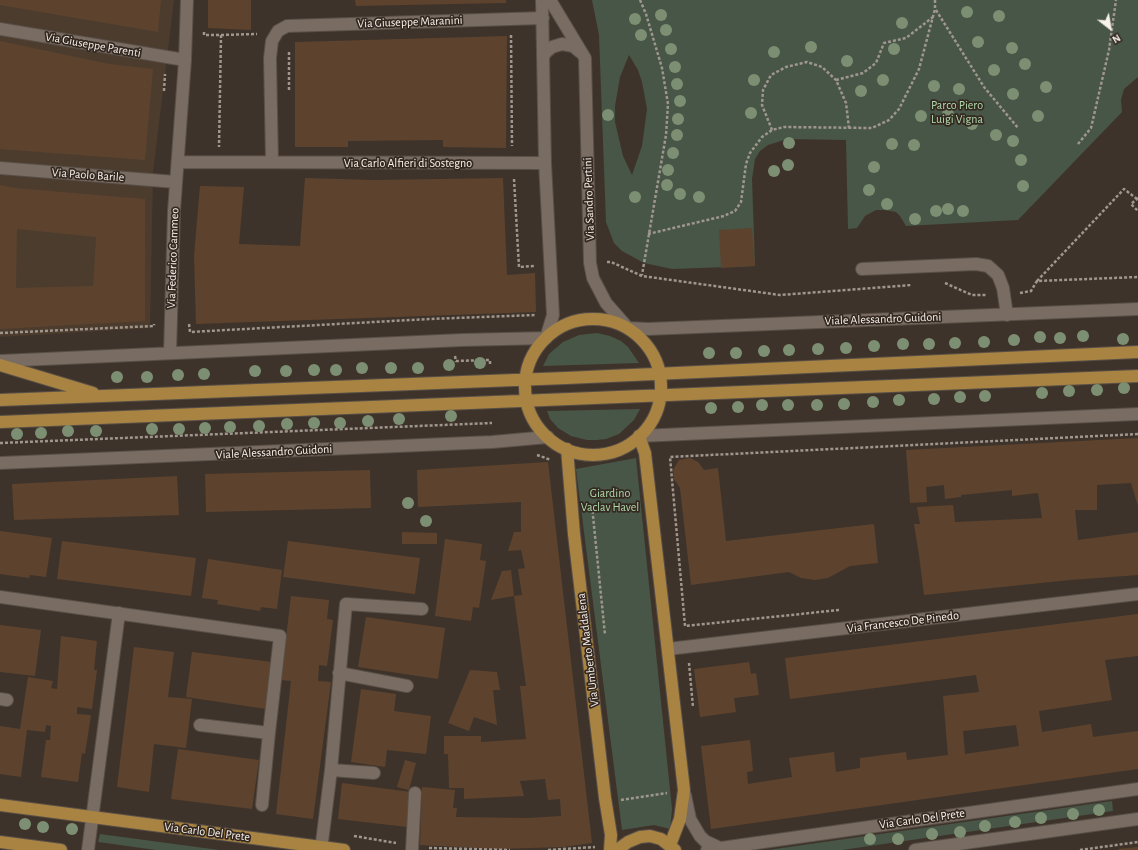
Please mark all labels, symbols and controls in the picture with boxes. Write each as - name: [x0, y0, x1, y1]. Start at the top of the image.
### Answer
- north arrow: [1090, 8, 1130, 48]
- street label: Via Giuseppe Maranini: [357, 13, 463, 31]
- street label: Via Giuseppe Parenti: [44, 30, 142, 60]
- text: N: [1110, 32, 1123, 45]
- park label: Parco Piero Luigi Vigna: [931, 98, 983, 126]
- street label: Via Carlo Alfieri di Sostegno: [344, 156, 472, 170]
- street label: Via Sandro Pertini: [580, 157, 598, 241]
- street label: Via Paolo Barile: [51, 165, 125, 185]
- street label: Via Federico Cammeo: [164, 207, 182, 309]
- street label: Viale Alessandro Guidoni: [824, 310, 942, 328]
- street label: Viale Alessandro Guidoni: [215, 442, 333, 462]
- park label: Giardino Vaclav Havel: [581, 486, 639, 514]
- street label: Via Umberto Maddalena: [574, 592, 602, 708]
- street label: Via Francesco De Pinedo: [846, 608, 960, 636]
- street label: Via Carlo Del Prete: [878, 806, 966, 832]
- street label: Via Carlo Del Prete: [163, 820, 251, 844]

